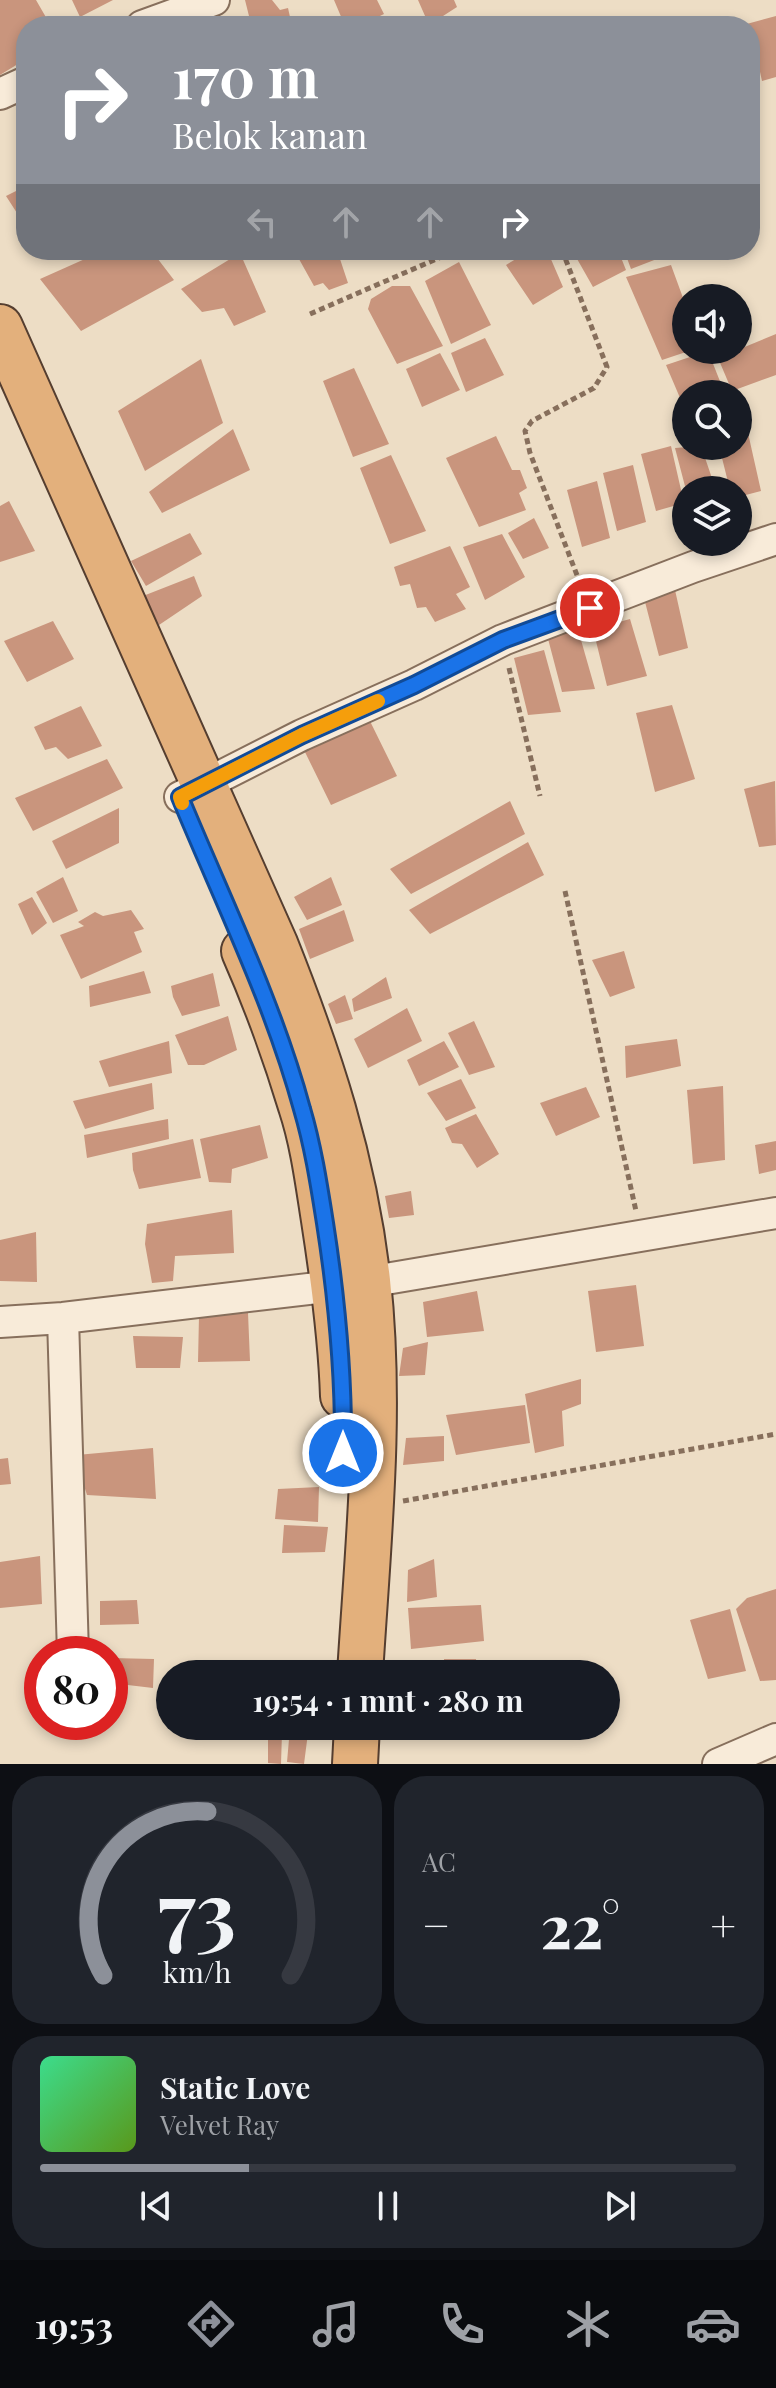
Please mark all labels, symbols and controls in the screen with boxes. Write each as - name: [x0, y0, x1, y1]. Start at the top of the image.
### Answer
- text: 170 m: [172, 38, 319, 113]
- icon: right: [40, 48, 144, 152]
- text: Belok kanan: [172, 110, 367, 158]
- icon: left: [240, 200, 284, 244]
- icon: ahead: [324, 200, 368, 244]
- icon: ahead: [408, 200, 452, 244]
- icon: right: [492, 200, 536, 244]
- map controls: [672, 284, 752, 556]
- button: sound: [672, 284, 752, 364]
- button: search: [672, 380, 752, 460]
- button: layers: [672, 476, 752, 556]
- pin: [556, 574, 624, 642]
- icon: arrive: [568, 586, 612, 630]
- position arrow: [301, 1411, 385, 1495]
- speed limit sign: 80: [24, 1636, 128, 1740]
- text: 19:54 · 1 mnt · 280 m: [253, 1680, 523, 1720]
- text: AC: [422, 1844, 456, 1879]
- text: 73: [158, 1852, 236, 1963]
- text: 22°: [540, 1884, 620, 1964]
- text: −: [422, 1894, 450, 1953]
- text: +: [710, 1894, 736, 1953]
- text: km/h: [163, 1952, 231, 1990]
- text: Static Love: [160, 2067, 310, 2107]
- text: Velvet Ray: [160, 2107, 279, 2142]
- icon: previous: [134, 2184, 178, 2228]
- icon: pause: [366, 2184, 410, 2228]
- icon: next: [598, 2184, 642, 2228]
- icon: directions: [183, 2296, 239, 2352]
- icon: music: [308, 2296, 364, 2352]
- icon: phone: [434, 2296, 490, 2352]
- icon: climate: [560, 2296, 616, 2352]
- icon: car: [685, 2296, 741, 2352]
- text: 19:53: [35, 2300, 113, 2348]

